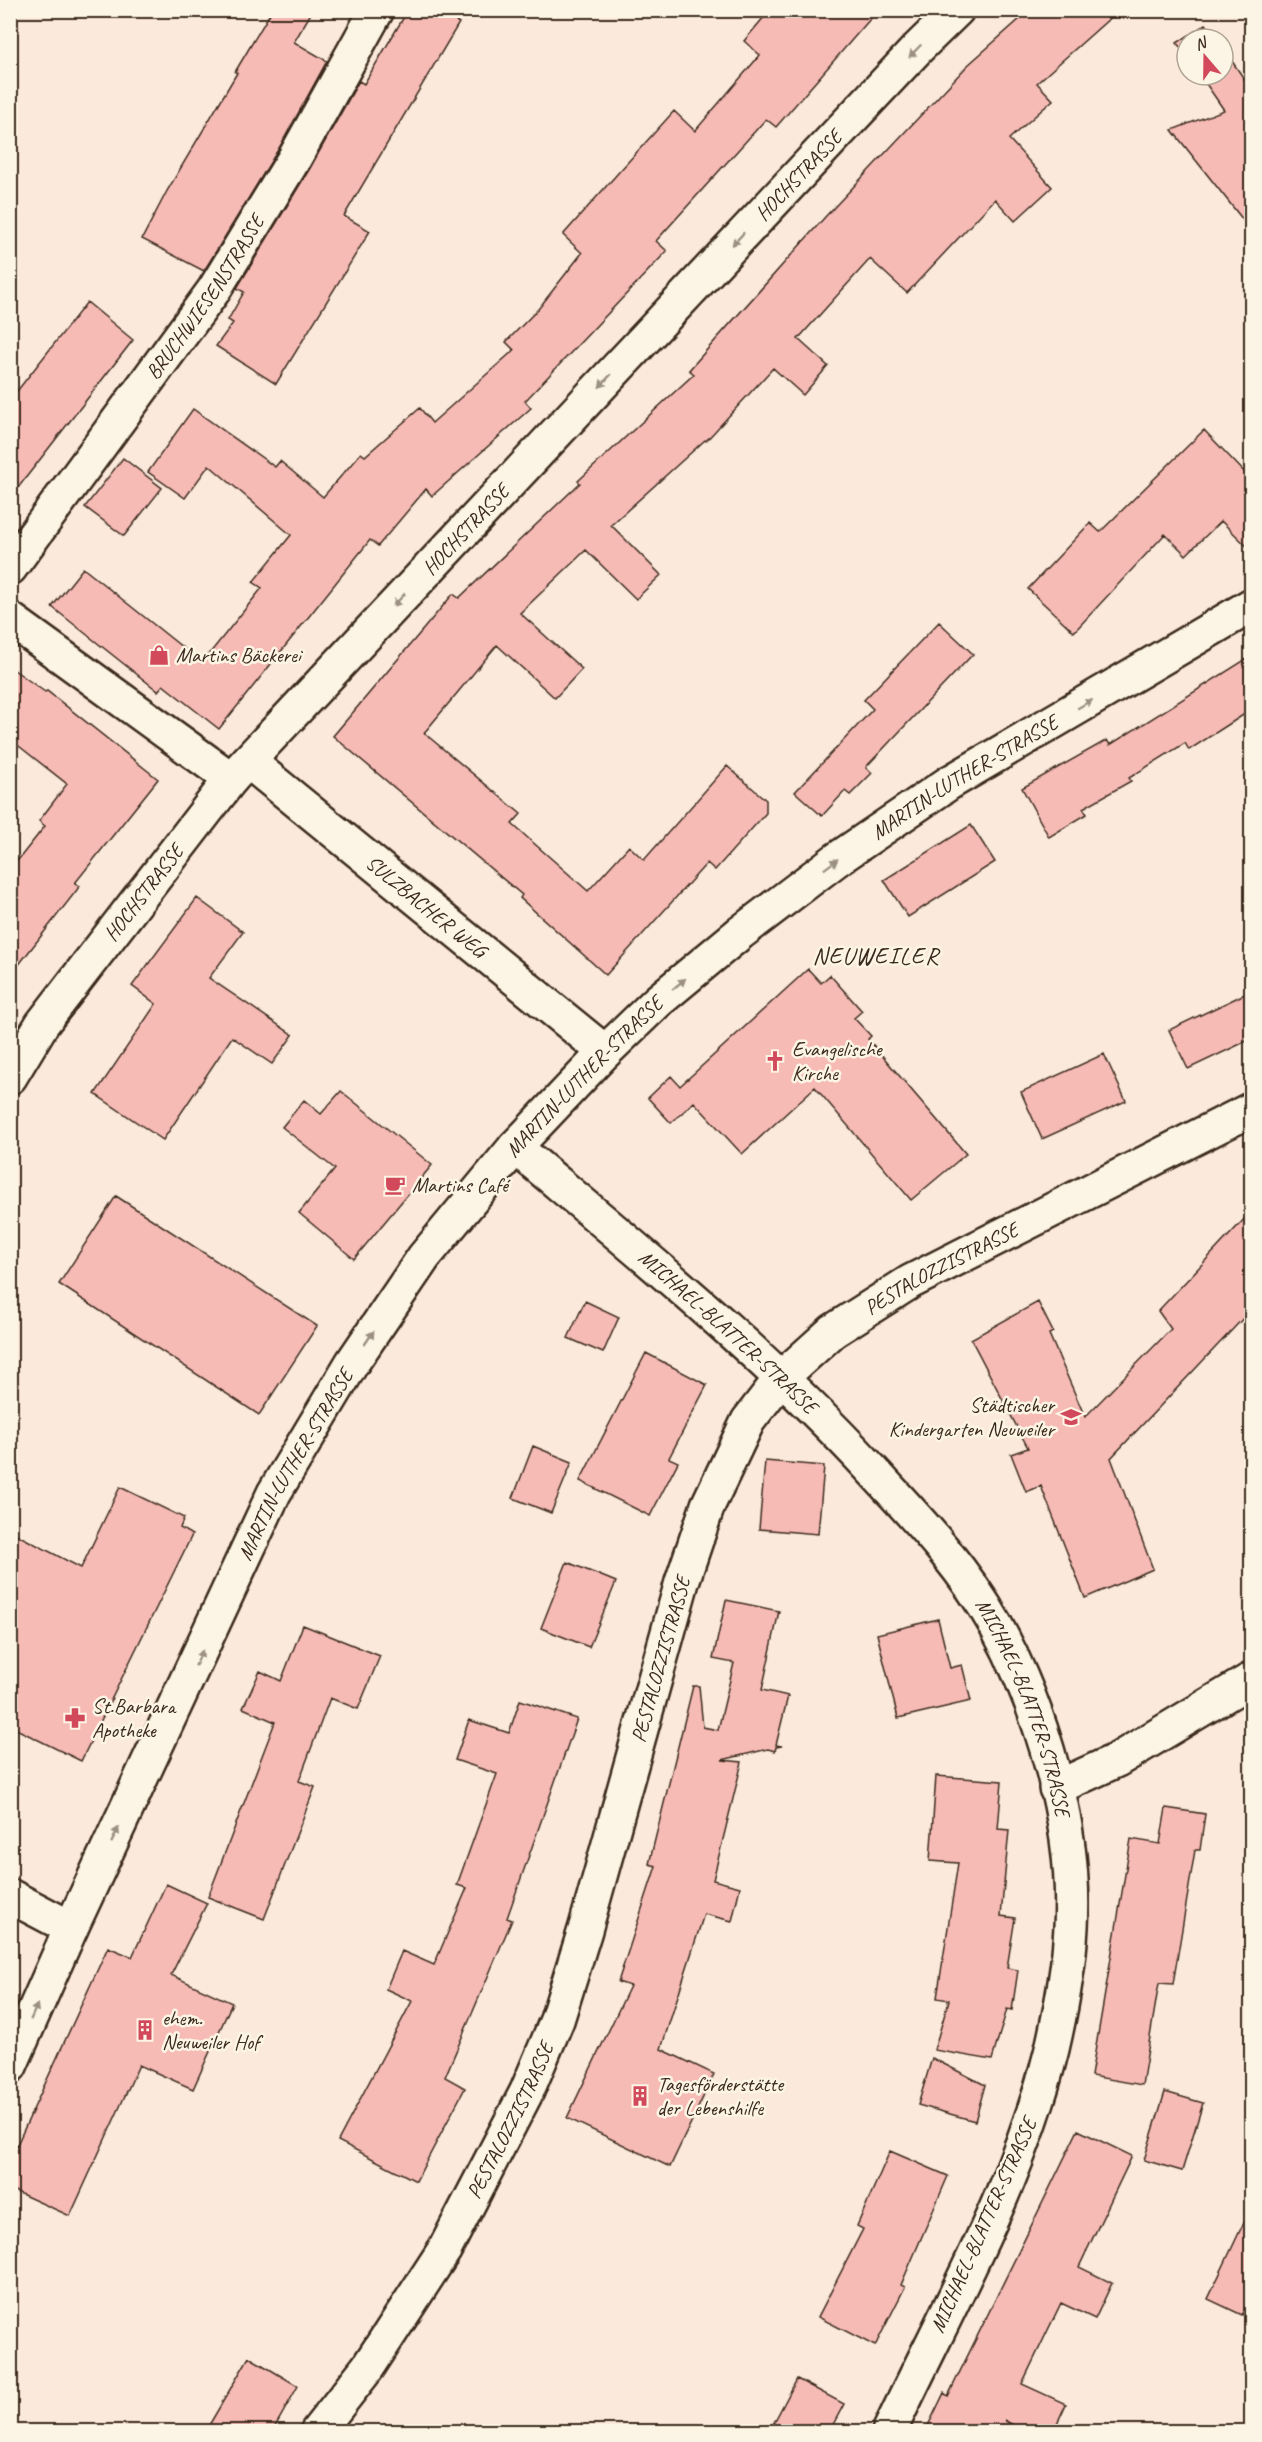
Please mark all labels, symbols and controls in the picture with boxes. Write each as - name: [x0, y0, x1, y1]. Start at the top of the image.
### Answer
- north arrow: [1175, 27, 1235, 87]
- text: N: [1192, 32, 1211, 55]
- one-way arrow: [909, 43, 922, 58]
- street label: HOCHSTRASSE: [749, 122, 849, 226]
- street label: BRUCHWIESENSTRASSE: [140, 208, 271, 384]
- one-way arrow: [732, 232, 746, 246]
- one-way arrow: [599, 373, 612, 388]
- street label: HOCHSTRASSE: [417, 476, 516, 580]
- one-way arrow: [393, 592, 407, 606]
- place label: Martins Bäckerei: [176, 642, 304, 668]
- shop icon: Martins Bäckerei: [147, 643, 171, 667]
- one-way arrow: [1077, 699, 1094, 709]
- street label: MARTIN-LUTHER-STRASSE: [866, 708, 1065, 845]
- street label: HOCHSTRASSE: [98, 837, 191, 946]
- street label: SULZBACHER WEG: [361, 850, 495, 965]
- one-way arrow: [824, 858, 839, 870]
- district label: NEUWEILER: [813, 941, 941, 971]
- one-way arrow: [671, 979, 686, 991]
- street label: MARTIN-LUTHER-STRASSE: [499, 989, 670, 1162]
- place label: Evangelische Kirche: [792, 1036, 884, 1086]
- church icon: Evangelische Kirche: [763, 1049, 787, 1073]
- place label: Martins Café: [412, 1172, 511, 1198]
- cafe icon: Martins Café: [383, 1173, 407, 1197]
- street label: PESTALOZZISTRASSE: [860, 1215, 1025, 1321]
- street label: MICHAEL-BLATTER-STRASSE: [633, 1244, 825, 1421]
- one-way arrow: [363, 1330, 374, 1347]
- street label: MARTIN-LUTHER-STRASSE: [232, 1362, 360, 1564]
- place label: Städtischer Kindergarten Neuweiler: [889, 1392, 1056, 1442]
- school or university icon: Städtischer Kindergarten Neuweiler: [1059, 1405, 1083, 1429]
- street label: PESTALOZZISTRASSE: [625, 1571, 697, 1745]
- street label: MICHAEL-BLATTER-STRASSE: [970, 1594, 1076, 1821]
- one-way arrow: [194, 1650, 203, 1667]
- place label: St.Barbara Apotheke: [92, 1693, 178, 1743]
- pharmacy icon: St.Barbara Apotheke: [63, 1706, 87, 1730]
- one-way arrow: [111, 1826, 120, 1843]
- one-way arrow: [30, 2003, 39, 2021]
- place label: ehem. Neuweiler Hof: [162, 2005, 264, 2055]
- building icon: ehem. Neuweiler Hof: [133, 2018, 157, 2042]
- street label: PESTALOZZISTRASSE: [461, 2036, 560, 2203]
- place label: Tagesförderstätte der Lebenshilfe: [657, 2071, 785, 2121]
- building icon: Tagesförderstätte der Lebenshilfe: [628, 2084, 652, 2108]
- street label: MICHAEL-BLATTER-STRASSE: [924, 2111, 1043, 2336]

